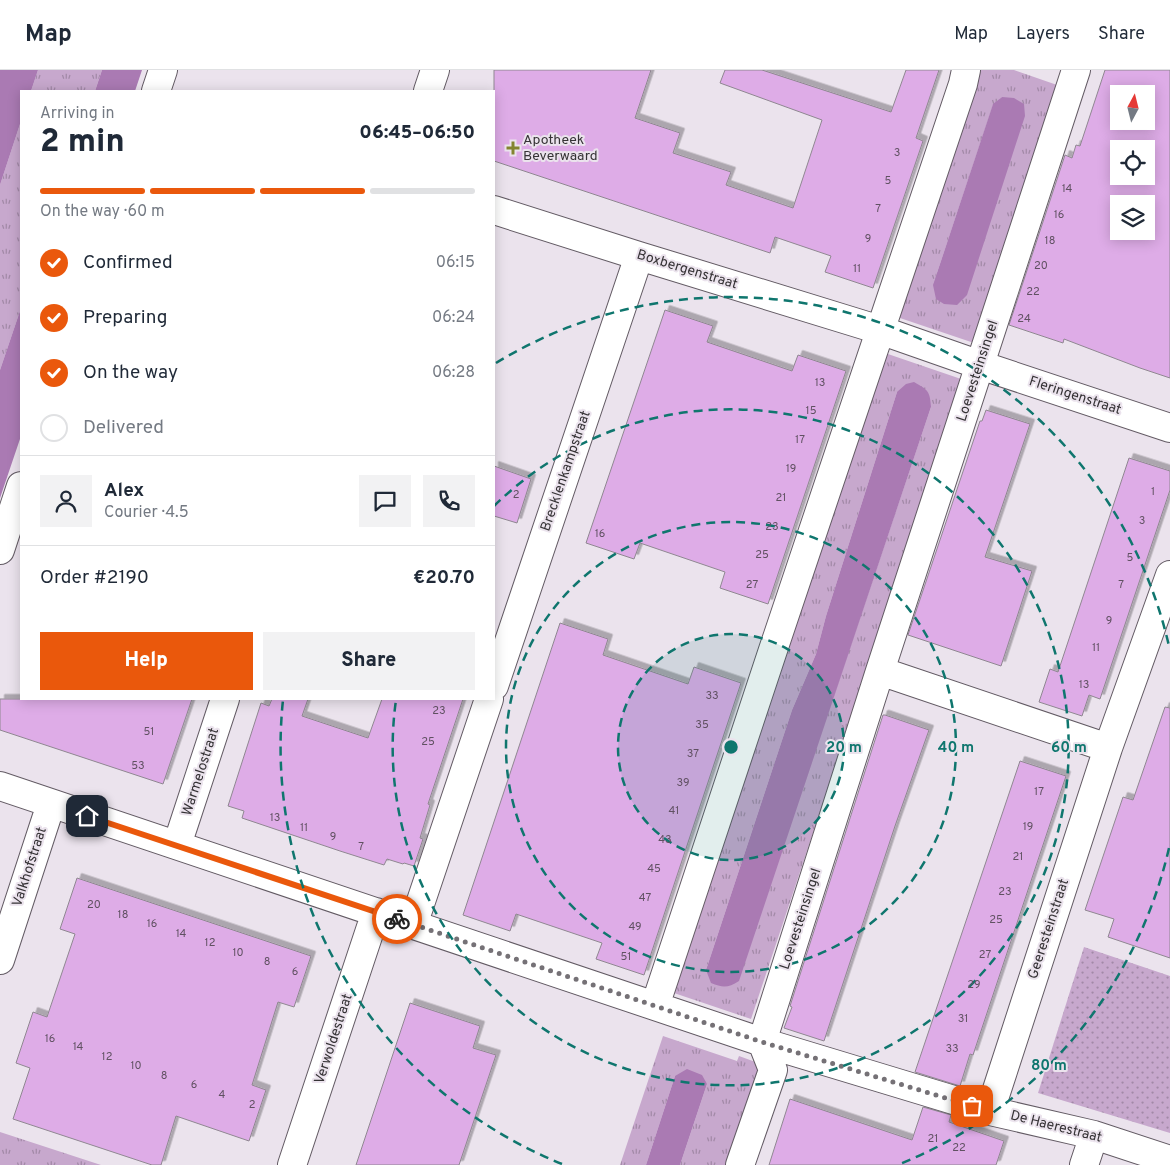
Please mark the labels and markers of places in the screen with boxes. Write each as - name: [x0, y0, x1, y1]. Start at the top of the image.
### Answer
- place label: Apotheek Beverwaard: [523, 132, 598, 165]
- marker: Apotheek Beverwaard: [507, 142, 519, 154]
- centre of rings: [722, 738, 740, 756]
- pin: [66, 795, 108, 837]
- pin: [951, 1085, 993, 1127]

